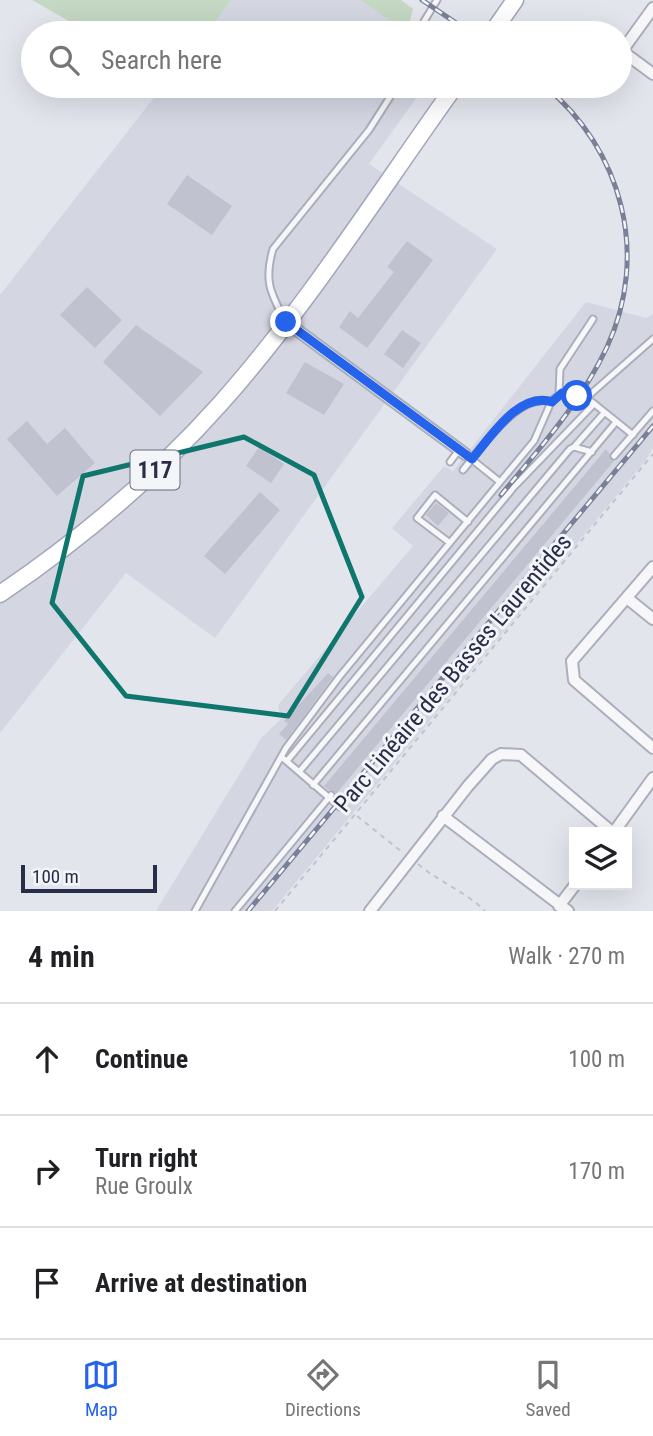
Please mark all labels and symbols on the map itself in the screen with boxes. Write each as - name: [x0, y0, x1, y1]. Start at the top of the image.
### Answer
- route end: [270, 306, 301, 337]
- route start: [561, 380, 592, 411]
- road number: 117: [130, 450, 180, 490]
- street label: Parc Linéaire des Basses Laurentides: [329, 528, 577, 818]
- scale bar: [21, 862, 158, 894]

